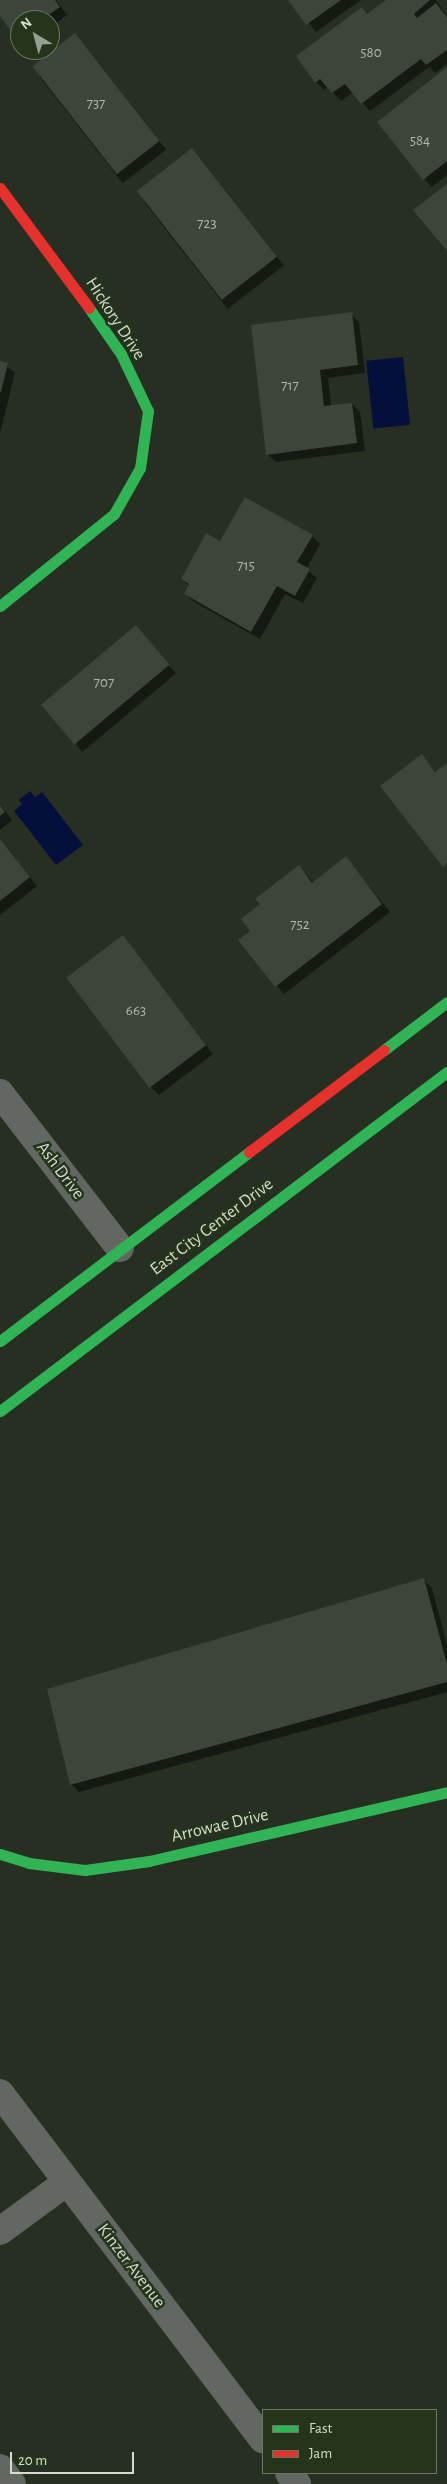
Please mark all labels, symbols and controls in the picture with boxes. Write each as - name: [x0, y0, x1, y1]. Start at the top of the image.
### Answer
- north arrow: [10, 10, 60, 60]
- text: N: [18, 15, 35, 32]
- house number: 580: [360, 44, 382, 62]
- house number: 737: [87, 95, 105, 113]
- house number: 584: [410, 132, 430, 150]
- house number: 723: [197, 215, 217, 233]
- street label: Hickory Drive: [80, 274, 150, 364]
- house number: 717: [281, 377, 299, 395]
- house number: 715: [237, 557, 255, 575]
- house number: 707: [94, 674, 114, 692]
- house number: 752: [290, 916, 310, 934]
- house number: 663: [126, 1002, 146, 1020]
- street label: Ash Drive: [31, 1138, 89, 1204]
- street label: East City Center Drive: [146, 1174, 278, 1280]
- street label: Arrowae Drive: [169, 1804, 271, 1848]
- street label: Kinzer Avenue: [92, 2219, 170, 2313]
- legend: [262, 2409, 437, 2474]
- text: Fast: [309, 2421, 332, 2436]
- scale bar: [12, 2442, 136, 2474]
- text: Jam: [309, 2446, 332, 2461]
- text: 20 m: [18, 2453, 47, 2468]

